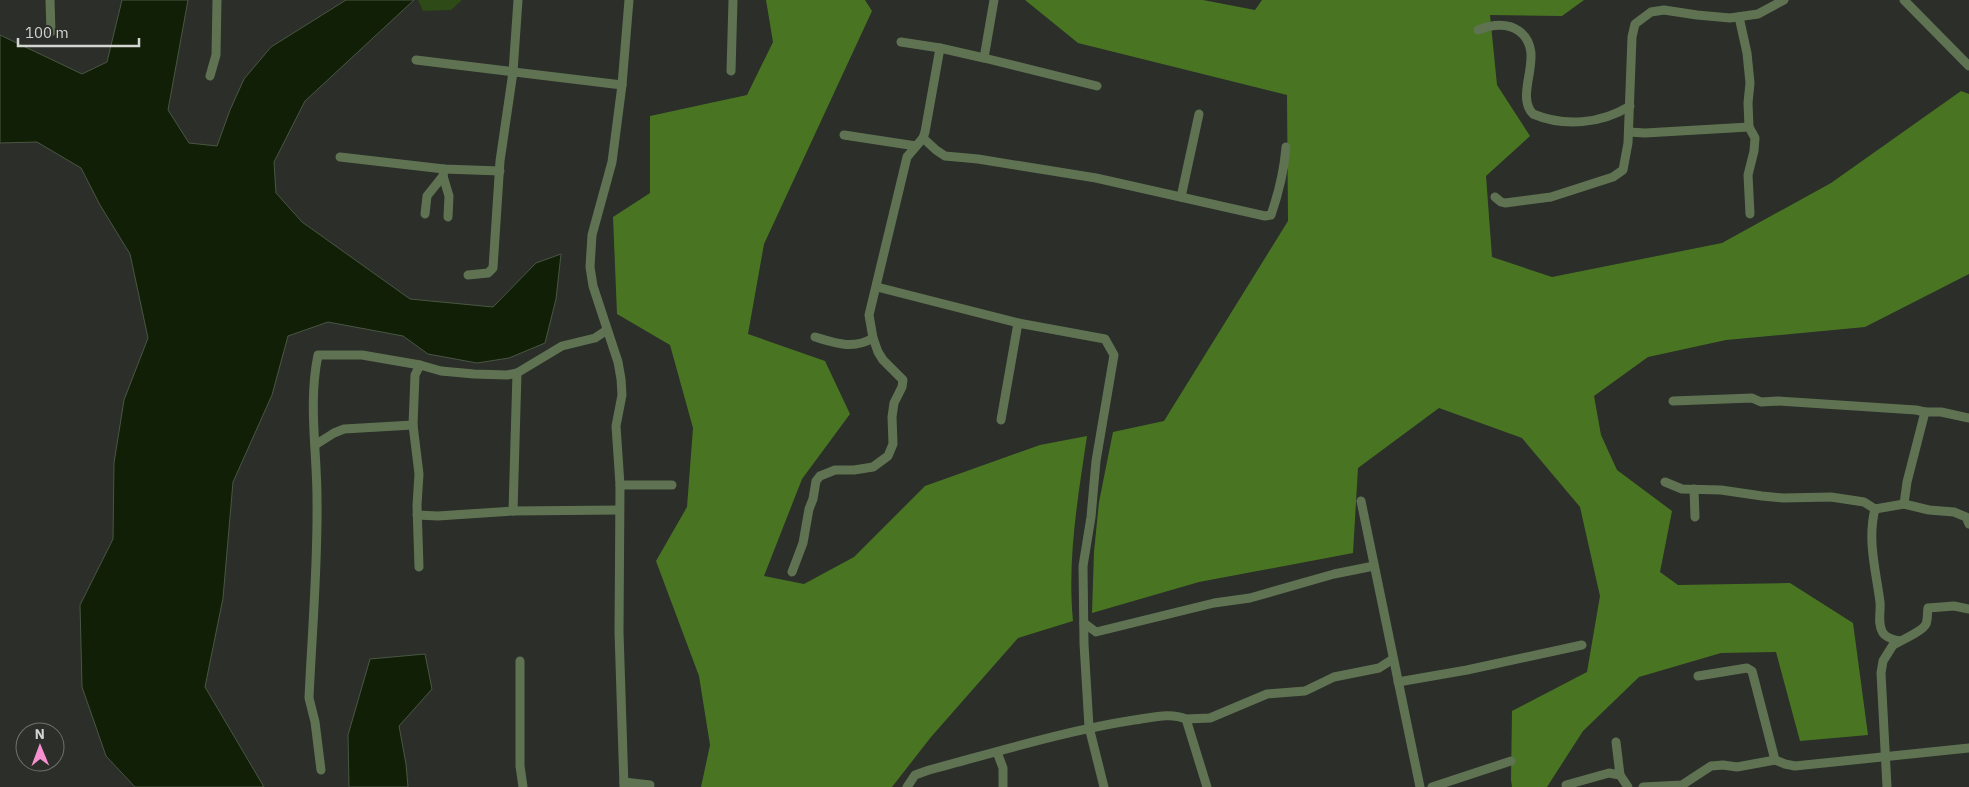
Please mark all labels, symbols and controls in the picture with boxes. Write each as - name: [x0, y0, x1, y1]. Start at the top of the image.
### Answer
- scale bar: [18, 15, 139, 47]
- text: 100 m: [25, 23, 69, 42]
- north arrow: [15, 722, 65, 772]
- text: N: [35, 725, 45, 743]

